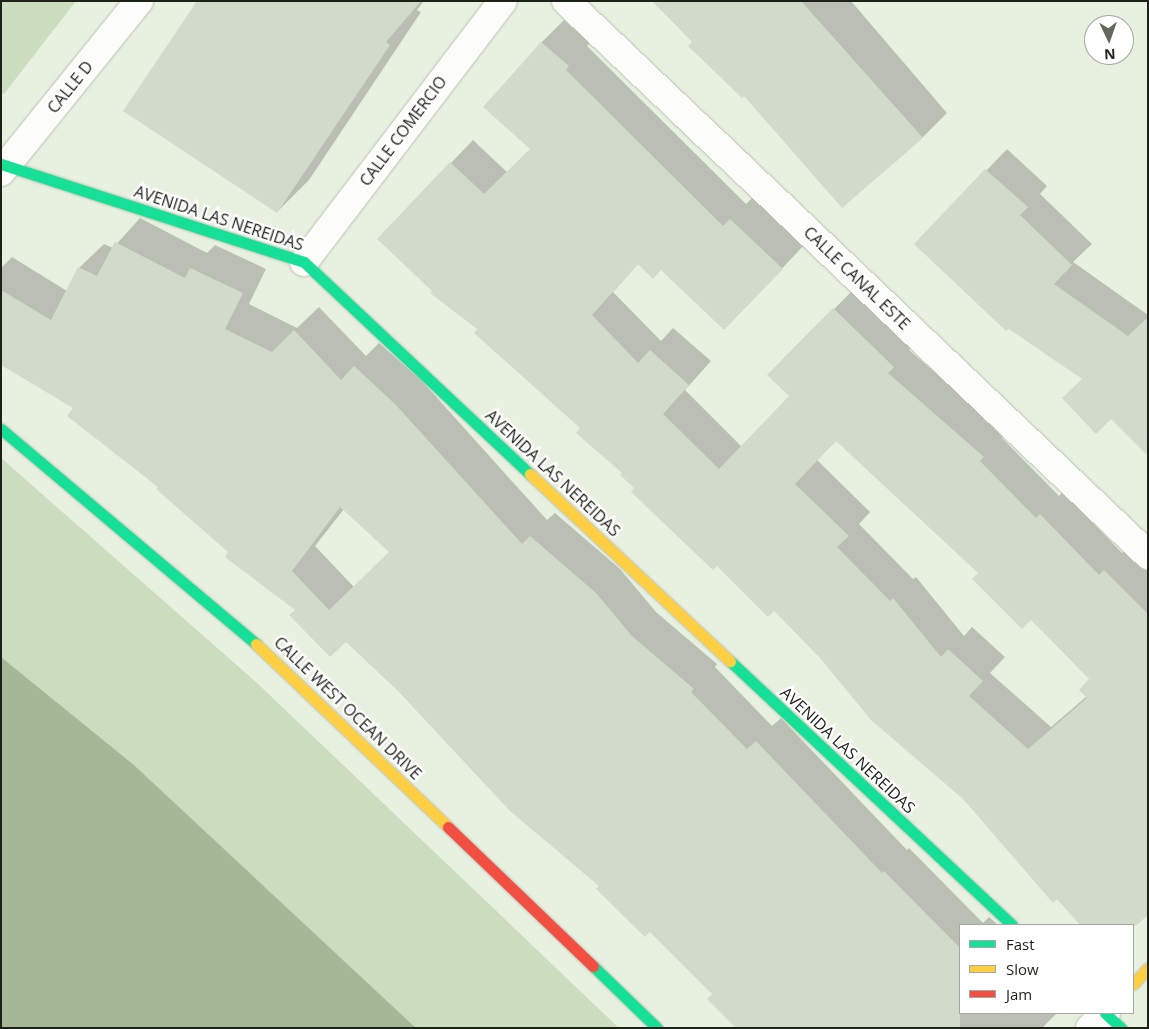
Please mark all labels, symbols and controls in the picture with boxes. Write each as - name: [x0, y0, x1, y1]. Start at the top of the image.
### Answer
- north arrow: [1084, 15, 1134, 65]
- text: N: [1104, 45, 1116, 64]
- street label: CALLE D: [43, 57, 97, 117]
- street label: CALLE COMERCIO: [355, 72, 451, 190]
- street label: AVENIDA LAS NEREIDAS: [132, 182, 306, 254]
- street label: CALLE CANAL ESTE: [800, 222, 914, 334]
- street label: AVENIDA LAS NEREIDAS: [482, 406, 624, 540]
- street label: CALLE WEST OCEAN DRIVE: [270, 633, 426, 783]
- street label: AVENIDA LAS NEREIDAS: [777, 683, 919, 817]
- legend: [959, 924, 1134, 1014]
- text: Fast: [1006, 934, 1035, 954]
- text: Slow: [1006, 959, 1039, 979]
- text: Jam: [1006, 984, 1032, 1004]

